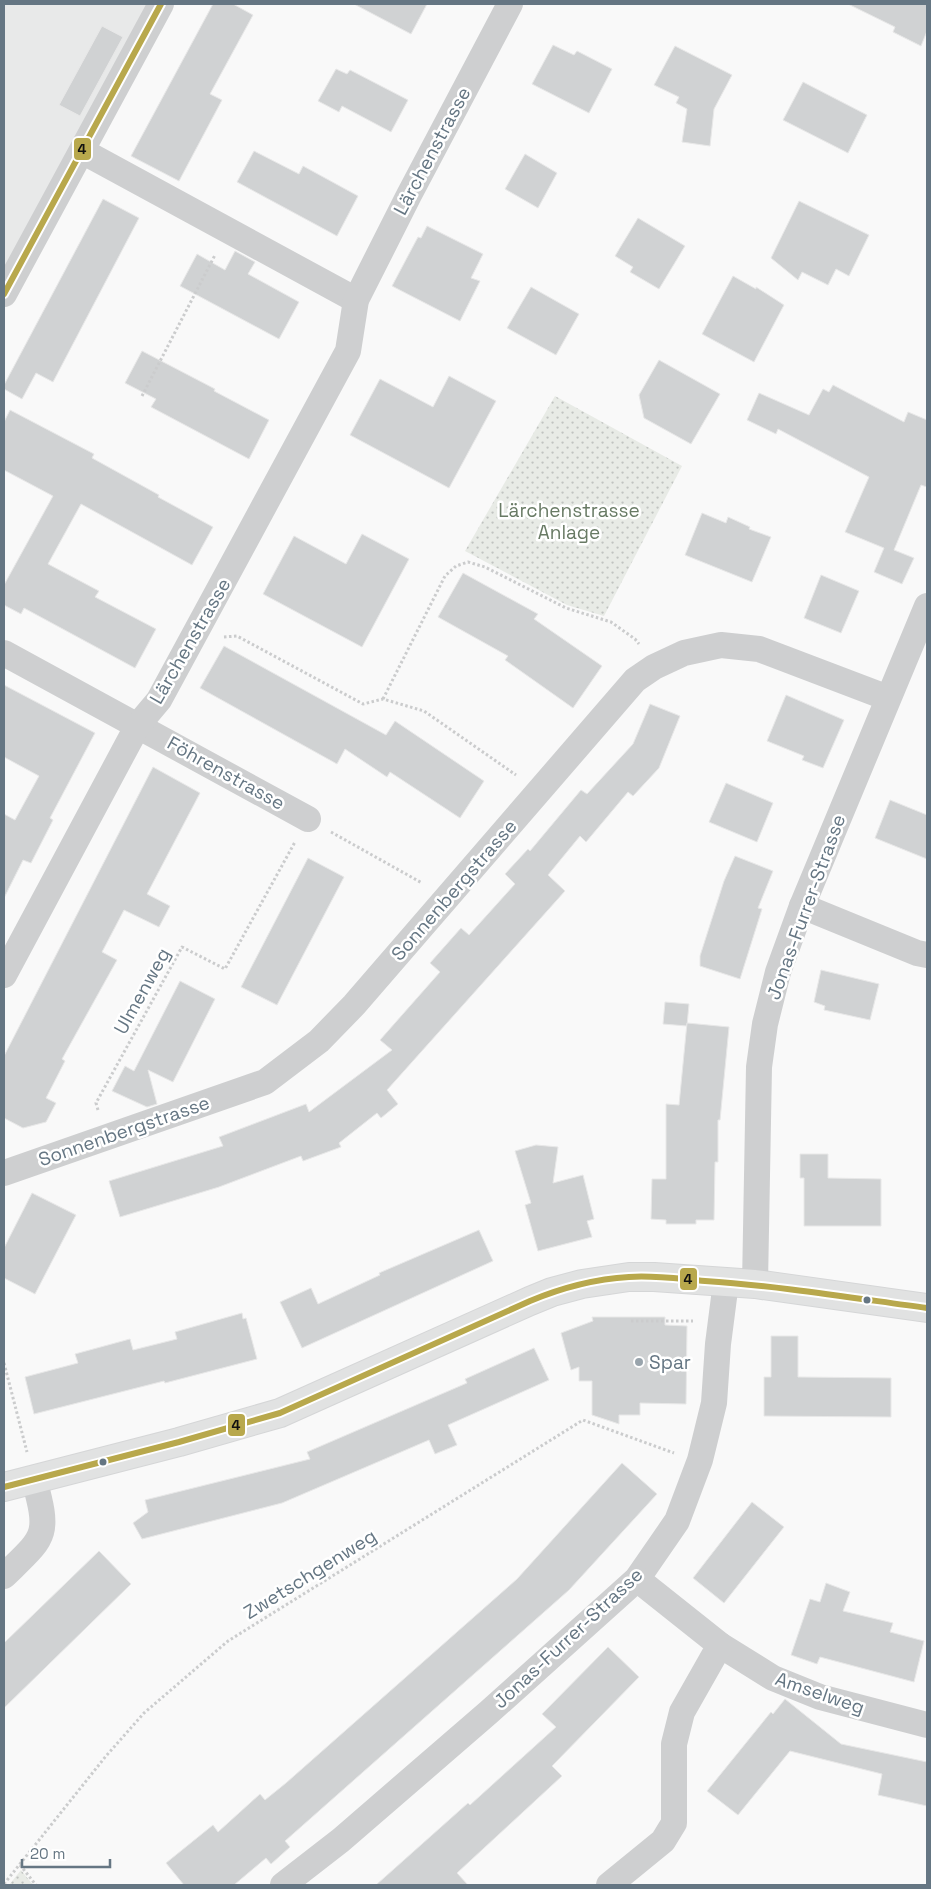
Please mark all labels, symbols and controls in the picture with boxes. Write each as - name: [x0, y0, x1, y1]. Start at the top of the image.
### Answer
- street label: Lärchenstrasse: [388, 83, 476, 219]
- line badge: 4: [73, 137, 92, 161]
- text: 4: [78, 140, 87, 158]
- park label: Lärchenstrasse Anlage: [498, 498, 640, 545]
- street label: Lärchenstrasse: [144, 573, 236, 709]
- street label: Föhrenstrasse: [163, 730, 289, 816]
- street label: Jonas-Furrer-Strasse: [761, 811, 851, 1003]
- street label: Sonnenbergstrasse: [386, 814, 522, 966]
- street label: Ulmenweg: [108, 943, 176, 1039]
- street label: Sonnenbergstrasse: [35, 1090, 213, 1172]
- line badge: 4: [679, 1267, 698, 1291]
- text: 4: [684, 1270, 693, 1288]
- unlabelled marker: [862, 1295, 872, 1305]
- place label: Spar: [649, 1350, 691, 1375]
- marker: Spar: [633, 1356, 645, 1368]
- line badge: 4: [227, 1413, 246, 1437]
- text: 4: [232, 1416, 241, 1434]
- unlabelled marker: [98, 1457, 108, 1467]
- street label: Zwetschgenweg: [239, 1523, 381, 1625]
- street label: Jonas-Furrer-Strasse: [488, 1562, 648, 1714]
- street label: Amselweg: [772, 1666, 868, 1720]
- scale bar: [22, 1836, 110, 1868]
- text: 20 m: [30, 1844, 65, 1863]

